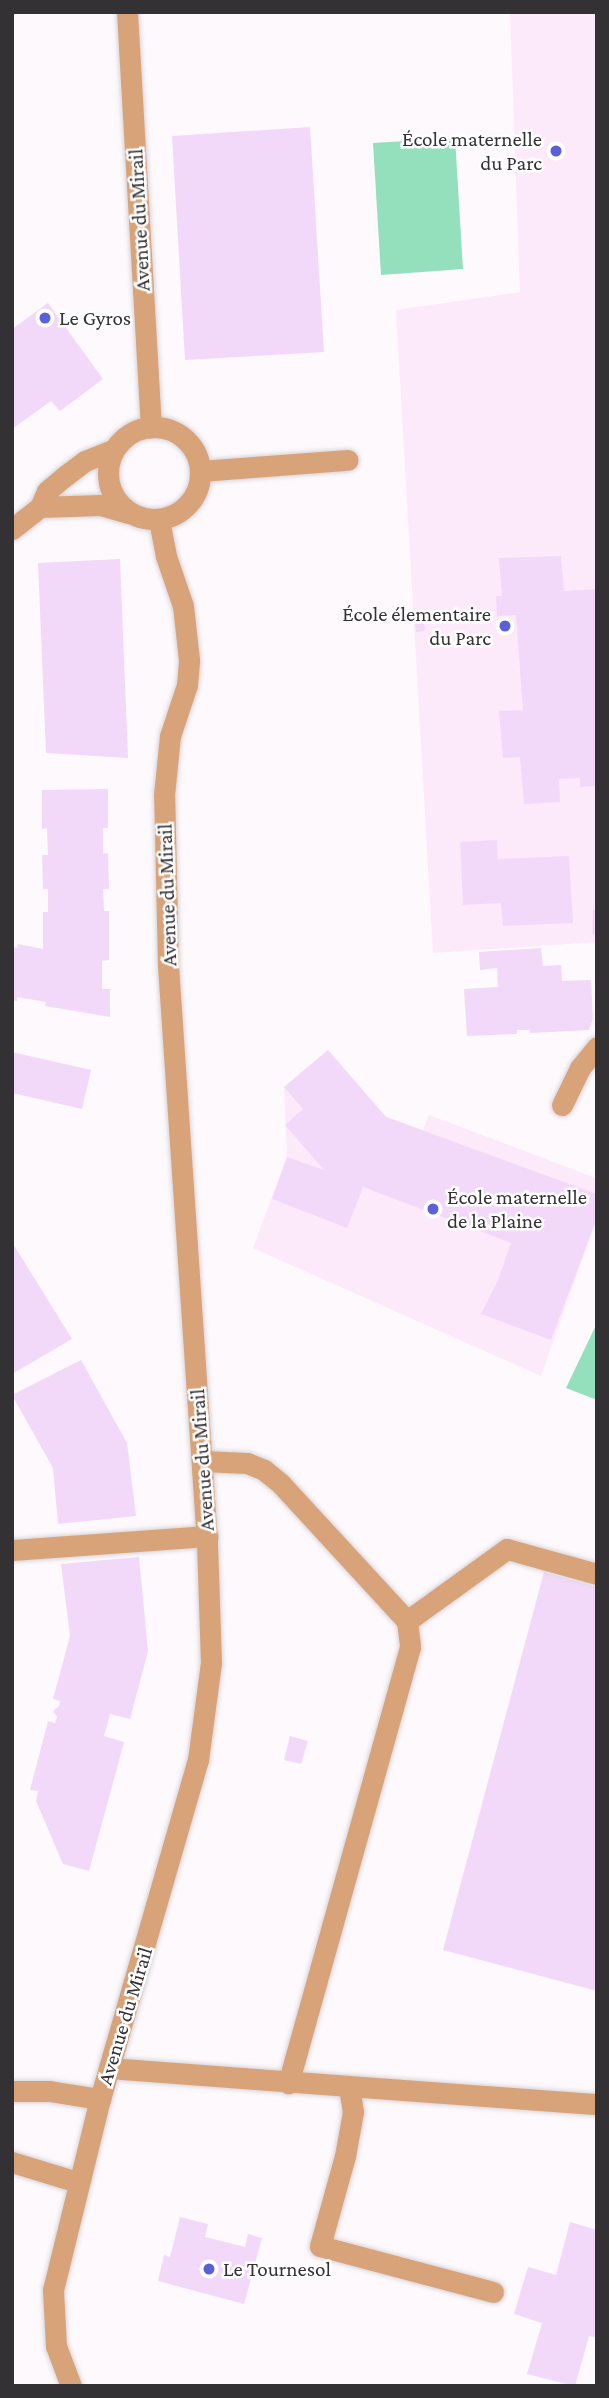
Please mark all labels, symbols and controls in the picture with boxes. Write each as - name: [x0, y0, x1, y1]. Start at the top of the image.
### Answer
- place label: École maternelle du Parc: [402, 126, 542, 176]
- marker: École maternelle du Parc: [548, 143, 564, 159]
- street label: Avenue du Mirail: [123, 148, 155, 292]
- place label: Le Gyros: [59, 305, 131, 331]
- marker: Le Gyros: [37, 310, 53, 326]
- place label: École élementaire du Parc: [342, 601, 491, 651]
- marker: École élementaire du Parc: [497, 618, 513, 634]
- street label: Avenue du Mirail: [152, 823, 182, 967]
- place label: École maternelle de la Plaine: [447, 1184, 587, 1234]
- marker: École maternelle de la Plaine: [425, 1201, 441, 1217]
- street label: Avenue du Mirail: [184, 1388, 220, 1532]
- street label: Avenue du Mirail: [92, 1944, 158, 2088]
- place label: Le Tournesol: [223, 2256, 331, 2282]
- marker: Le Tournesol: [201, 2261, 217, 2277]

